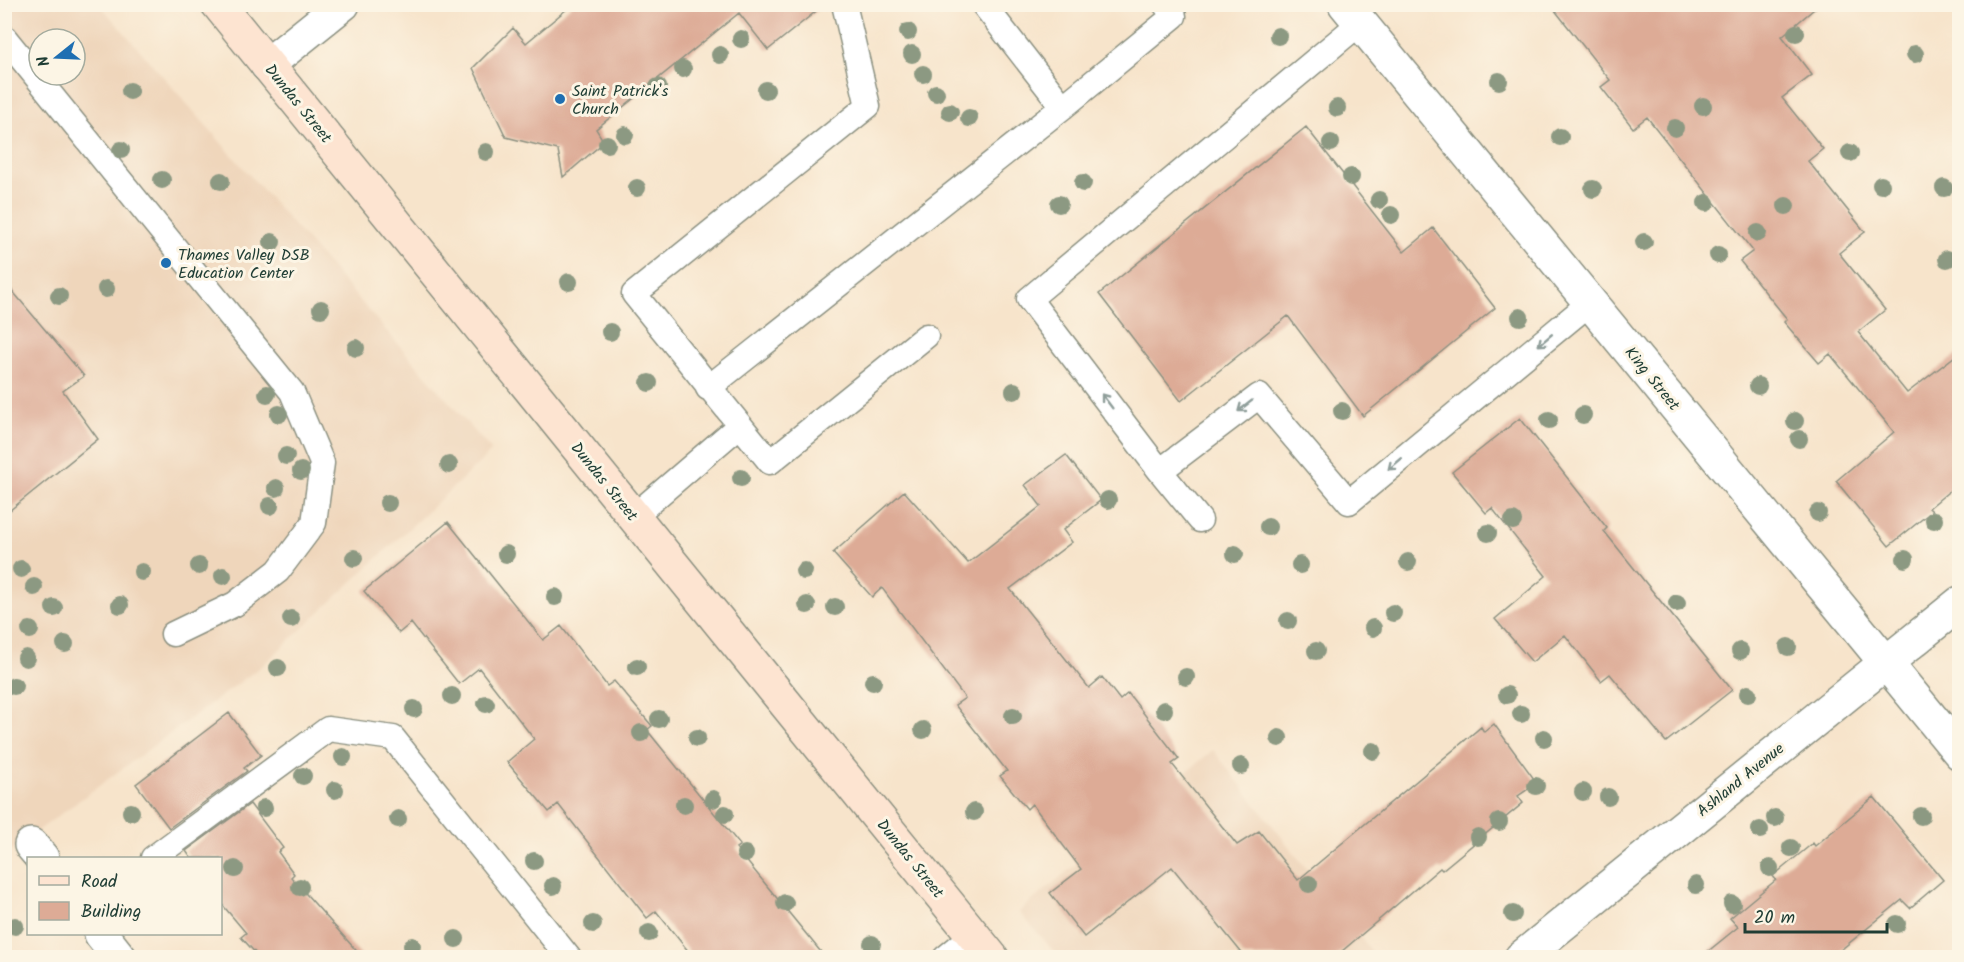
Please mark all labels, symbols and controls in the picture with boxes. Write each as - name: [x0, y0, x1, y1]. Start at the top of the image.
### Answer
- north arrow: [27, 27, 87, 87]
- text: N: [31, 53, 58, 70]
- street label: Dundas Street: [258, 59, 338, 150]
- place label: Saint Patrick's Church: [572, 79, 668, 122]
- marker: Saint Patrick's Church: [553, 92, 567, 106]
- place label: Thames Valley DSB Education Center: [178, 243, 310, 286]
- marker: Thames Valley DSB Education Center: [159, 256, 173, 270]
- one-way arrow: [1538, 333, 1554, 346]
- street label: King Street: [1618, 341, 1686, 417]
- one-way arrow: [1101, 394, 1113, 410]
- one-way arrow: [1238, 399, 1254, 412]
- street label: Dundas Street: [564, 437, 644, 528]
- one-way arrow: [1388, 457, 1403, 471]
- street label: Ashland Avenue: [1692, 737, 1790, 823]
- street label: Dundas Street: [870, 814, 950, 905]
- legend: [27, 857, 222, 935]
- text: Road: [81, 868, 118, 897]
- scale bar: [1745, 896, 1888, 934]
- text: Building: [81, 898, 141, 927]
- text: 20 m: [1754, 904, 1795, 933]

